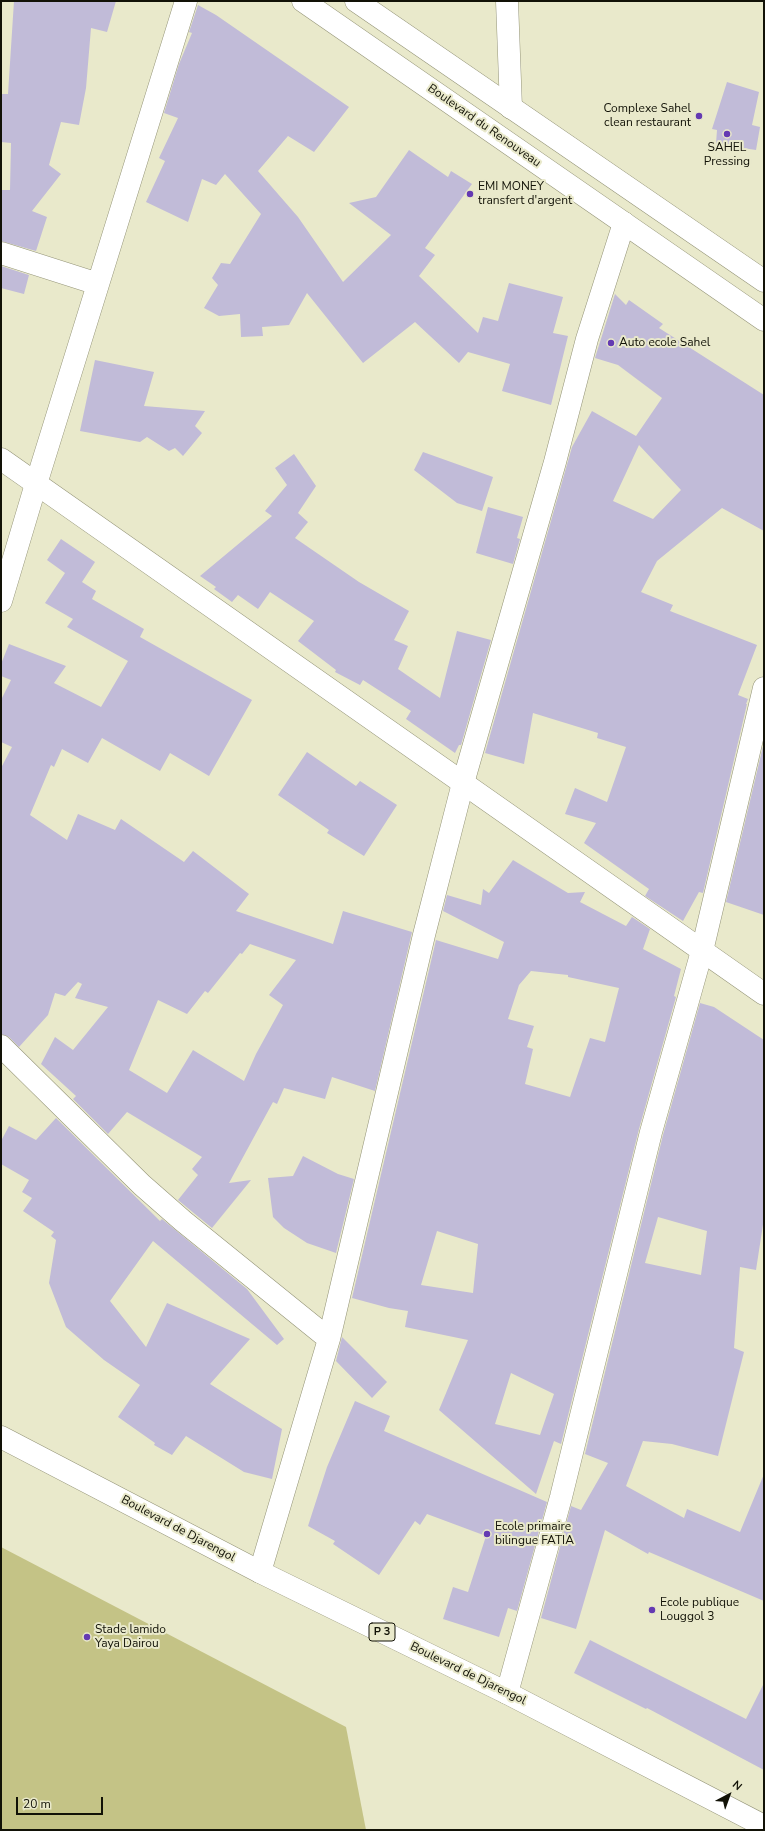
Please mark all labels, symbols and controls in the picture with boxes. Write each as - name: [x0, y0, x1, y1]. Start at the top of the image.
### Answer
- street label: Boulevard du Renouveau: [425, 81, 543, 171]
- place label: Complexe Sahel clean restaurant: [603, 102, 691, 130]
- marker: Complexe Sahel clean restaurant: [694, 111, 704, 121]
- marker: SAHEL Pressing: [722, 129, 732, 139]
- place label: SAHEL Pressing: [704, 141, 750, 169]
- place label: EMI MONEY transfert d'argent: [478, 180, 572, 208]
- marker: EMI MONEY transfert d'argent: [465, 189, 475, 199]
- place label: Auto ecole Sahel: [619, 336, 710, 350]
- marker: Auto ecole Sahel: [606, 338, 616, 348]
- street label: Boulevard de Djarengol: [118, 1493, 238, 1565]
- place label: Ecole primaire bilingue FATIA: [495, 1520, 574, 1548]
- marker: Ecole primaire bilingue FATIA: [482, 1529, 492, 1539]
- place label: Ecole publique Louggol 3: [660, 1596, 739, 1624]
- marker: Ecole publique Louggol 3: [647, 1605, 657, 1615]
- place label: Stade lamido Yaya Dairou: [95, 1623, 166, 1651]
- road number: P 3: [369, 1623, 395, 1641]
- marker: Stade lamido Yaya Dairou: [82, 1632, 92, 1642]
- street label: Boulevard de Djarengol: [408, 1640, 528, 1708]
- north arrow: [709, 1775, 749, 1815]
- text: N: [729, 1777, 745, 1794]
- scale bar: [18, 1789, 105, 1815]
- text: 20 m: [23, 1796, 51, 1812]

